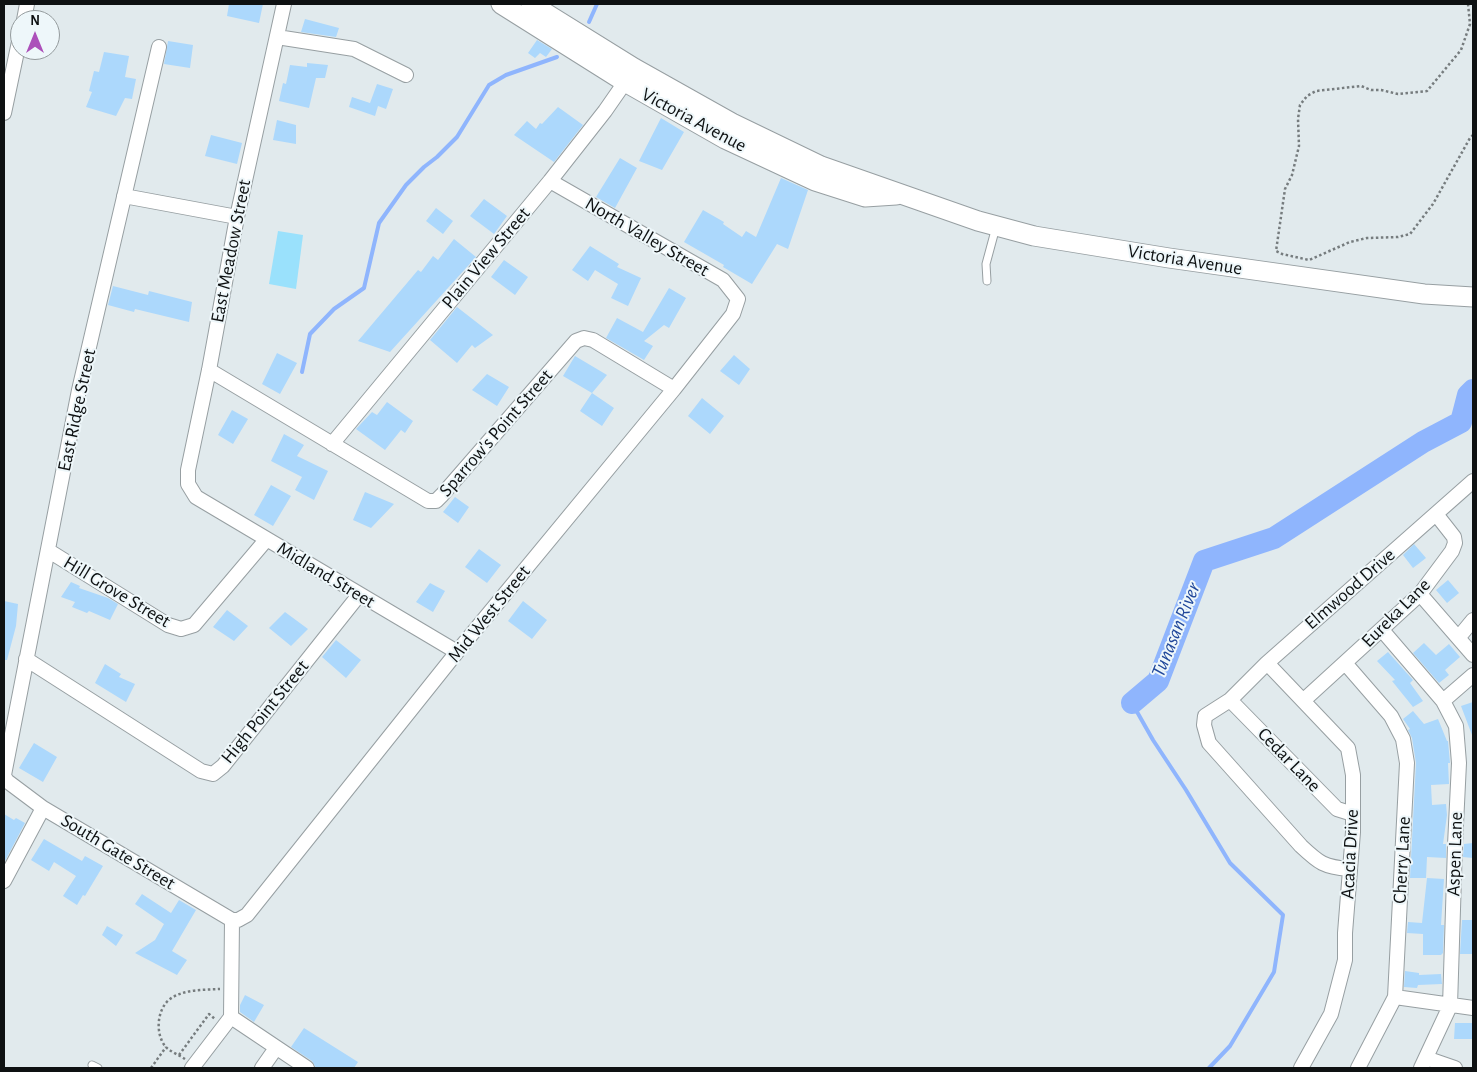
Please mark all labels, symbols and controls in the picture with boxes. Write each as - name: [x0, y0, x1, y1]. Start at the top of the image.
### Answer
- north arrow: [10, 10, 60, 60]
- text: N: [30, 14, 40, 28]
- street label: Victoria Avenue: [638, 83, 750, 157]
- street label: East Meadow Street: [206, 177, 256, 325]
- street label: North Valley Street: [581, 192, 713, 282]
- street label: Plain View Street: [437, 203, 535, 313]
- street label: Victoria Avenue: [1126, 240, 1244, 280]
- street label: East Ridge Street: [53, 347, 101, 473]
- street label: Sparrow's Point Street: [434, 365, 558, 501]
- street label: Midland Street: [273, 537, 379, 613]
- street label: Elmwood Drive: [1300, 544, 1400, 634]
- street label: Hill Grove Street: [59, 551, 175, 633]
- street label: Mid West Street: [443, 561, 535, 667]
- street label: Eureka Lane: [1357, 574, 1435, 652]
- water label: Tunasan River: [1146, 579, 1206, 681]
- street label: High Point Street: [216, 656, 314, 768]
- street label: Cedar Lane: [1253, 723, 1325, 797]
- street label: South Gate Street: [57, 809, 179, 895]
- street label: Acacia Drive: [1336, 809, 1364, 899]
- street label: Aspen Lane: [1442, 811, 1468, 897]
- street label: Cherry Lane: [1388, 816, 1416, 904]

